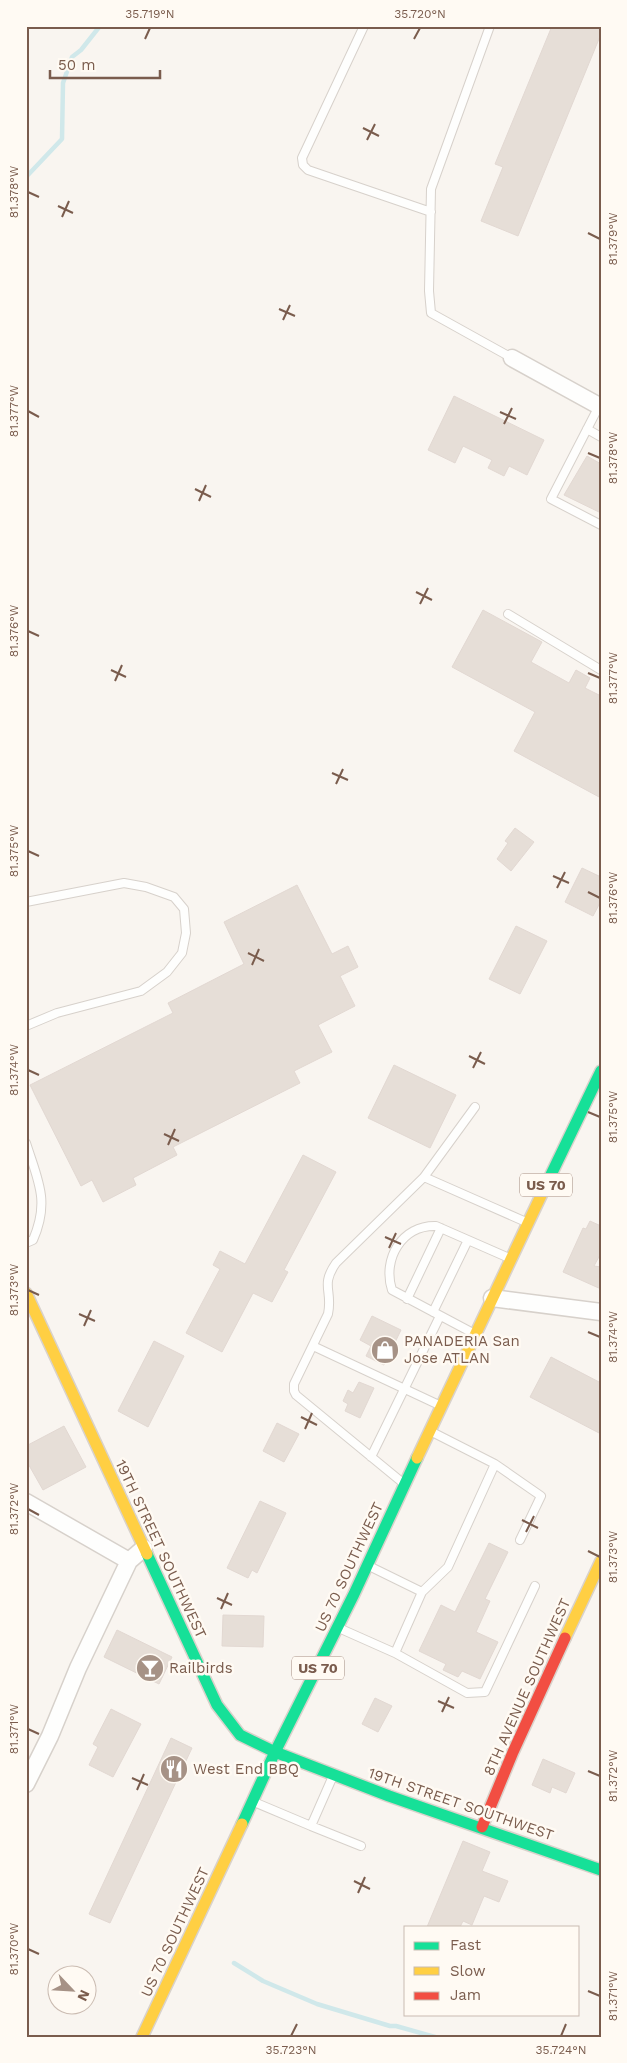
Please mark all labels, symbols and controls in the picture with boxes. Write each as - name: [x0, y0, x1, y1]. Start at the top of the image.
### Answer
- text: 35.719°N: [125, 7, 175, 21]
- text: 35.720°N: [394, 7, 446, 21]
- scale bar: [50, 48, 160, 80]
- text: 50 m: [58, 56, 95, 74]
- text: 81.378°W: [7, 165, 21, 218]
- text: 81.379°W: [606, 212, 620, 265]
- text: 81.377°W: [7, 384, 21, 437]
- text: 81.378°W: [606, 431, 620, 484]
- text: 81.376°W: [7, 604, 21, 657]
- text: 81.377°W: [606, 651, 620, 704]
- text: 81.375°W: [7, 824, 21, 877]
- text: 81.376°W: [606, 871, 620, 924]
- text: 81.374°W: [7, 1043, 21, 1096]
- text: 81.375°W: [606, 1090, 620, 1143]
- road number: US 70: [520, 1174, 572, 1196]
- text: 81.373°W: [7, 1263, 21, 1316]
- text: 81.374°W: [606, 1310, 620, 1363]
- place label: PANADERIA San Jose ATLAN: [404, 1332, 520, 1367]
- shop icon: PANADERIA San Jose ATLAN: [370, 1335, 400, 1365]
- street label: 19TH STREET SOUTHWEST: [112, 1457, 210, 1641]
- text: 81.372°W: [7, 1482, 21, 1535]
- street label: US 70 SOUTHWEST: [311, 1499, 387, 1635]
- text: 81.373°W: [606, 1530, 620, 1583]
- street label: 8TH AVENUE SOUTHWEST: [480, 1596, 574, 1778]
- bar icon: Railbirds: [135, 1653, 165, 1683]
- road number: US 70: [292, 1656, 344, 1680]
- place label: Railbirds: [169, 1659, 233, 1677]
- text: 81.371°W: [7, 1703, 21, 1754]
- text: 81.372°W: [606, 1749, 620, 1802]
- restaurant icon: West End BBQ: [159, 1754, 189, 1784]
- place label: West End BBQ: [193, 1760, 299, 1778]
- street label: 19TH STREET SOUTHWEST: [366, 1764, 556, 1844]
- street label: US 70 SOUTHWEST: [137, 1864, 213, 2000]
- text: 81.370°W: [7, 1922, 21, 1975]
- legend: [404, 1926, 580, 2016]
- text: Fast: [450, 1936, 482, 1954]
- text: Slow: [450, 1962, 486, 1980]
- north arrow: [48, 1966, 98, 2016]
- text: 81.371°W: [606, 1970, 620, 2021]
- text: Jam: [450, 1986, 481, 2004]
- text: N: [74, 1987, 93, 2004]
- text: 35.723°N: [265, 2043, 317, 2057]
- text: 35.724°N: [535, 2043, 587, 2057]

